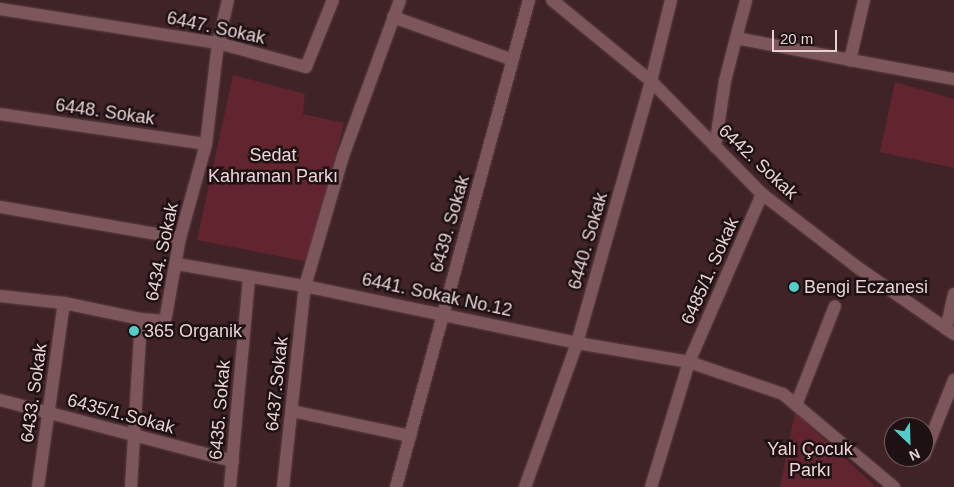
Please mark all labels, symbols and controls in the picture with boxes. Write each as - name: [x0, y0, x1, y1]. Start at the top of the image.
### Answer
- street label: 6447. Sokak: [165, 7, 267, 49]
- scale bar: [774, 20, 839, 52]
- text: 20 m: [780, 30, 813, 47]
- street label: 6448. Sokak: [54, 94, 156, 130]
- street label: 6442. Sokak: [714, 120, 802, 204]
- park label: Sedat Kahraman Parkı: [208, 145, 338, 188]
- street label: 6439. Sokak: [426, 173, 474, 275]
- street label: 6440. Sokak: [564, 190, 612, 292]
- street label: 6434. Sokak: [141, 201, 183, 303]
- street label: 6485/1. Sokak: [677, 214, 743, 328]
- street label: 6441. Sokak No.12: [360, 269, 514, 321]
- place label: Bengi Eczanesi: [804, 276, 928, 298]
- marker: Bengi Eczanesi: [788, 281, 800, 293]
- place label: 365 Organik: [144, 320, 242, 342]
- marker: 365 Organik: [128, 325, 140, 337]
- street label: 6437.Sokak: [261, 336, 293, 432]
- street label: 6433. Sokak: [16, 342, 52, 444]
- street label: 6435. Sokak: [205, 359, 235, 461]
- street label: 6435/1.Sokak: [65, 389, 177, 439]
- north arrow: [884, 417, 934, 467]
- park label: Yalı Çocuk Parkı: [767, 439, 853, 482]
- text: N: [907, 445, 923, 464]

